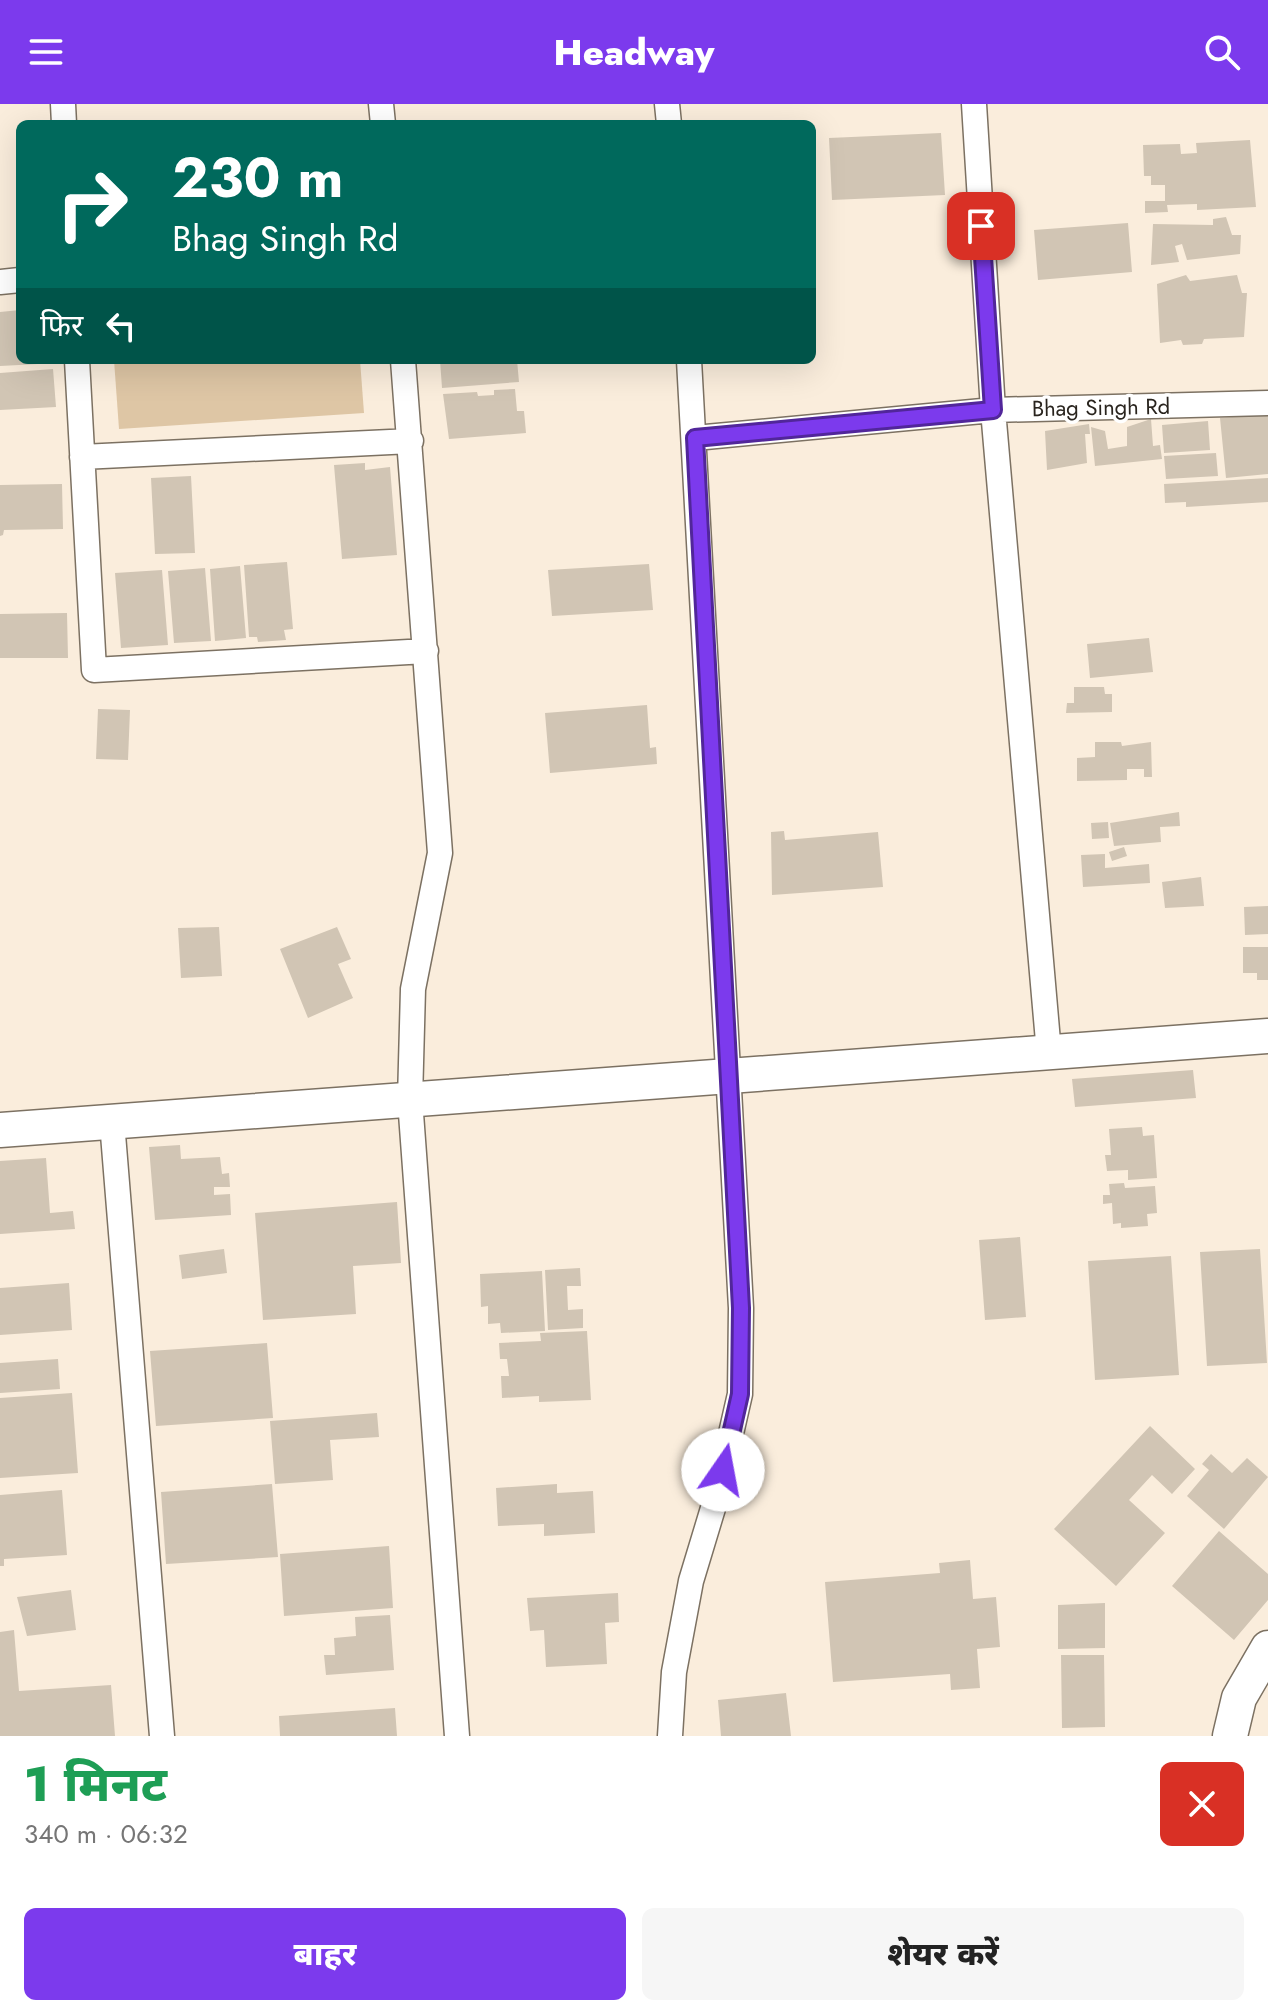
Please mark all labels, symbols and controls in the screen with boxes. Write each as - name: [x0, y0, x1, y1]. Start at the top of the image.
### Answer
- text: Headway: [554, 26, 714, 78]
- icon: menu: [24, 30, 68, 74]
- icon: search: [1200, 30, 1244, 74]
- text: 230 m: [172, 137, 343, 218]
- icon: right: [40, 152, 144, 256]
- pin: [947, 192, 1015, 260]
- icon: arrive: [959, 204, 1003, 248]
- text: Bhag Singh Rd: [172, 212, 399, 264]
- text: फिर: [40, 304, 83, 347]
- icon: left: [99, 304, 143, 348]
- street label: Bhag Singh Rd: [1032, 390, 1170, 424]
- position arrow: [681, 1428, 765, 1512]
- text: 1 मिनट: [24, 1750, 167, 1819]
- button: close: [1160, 1762, 1244, 1846]
- text: 340 m · 06:32: [24, 1815, 188, 1853]
- button: बाहर: [24, 1908, 626, 2000]
- button: शेयर करें: [642, 1908, 1244, 2000]

